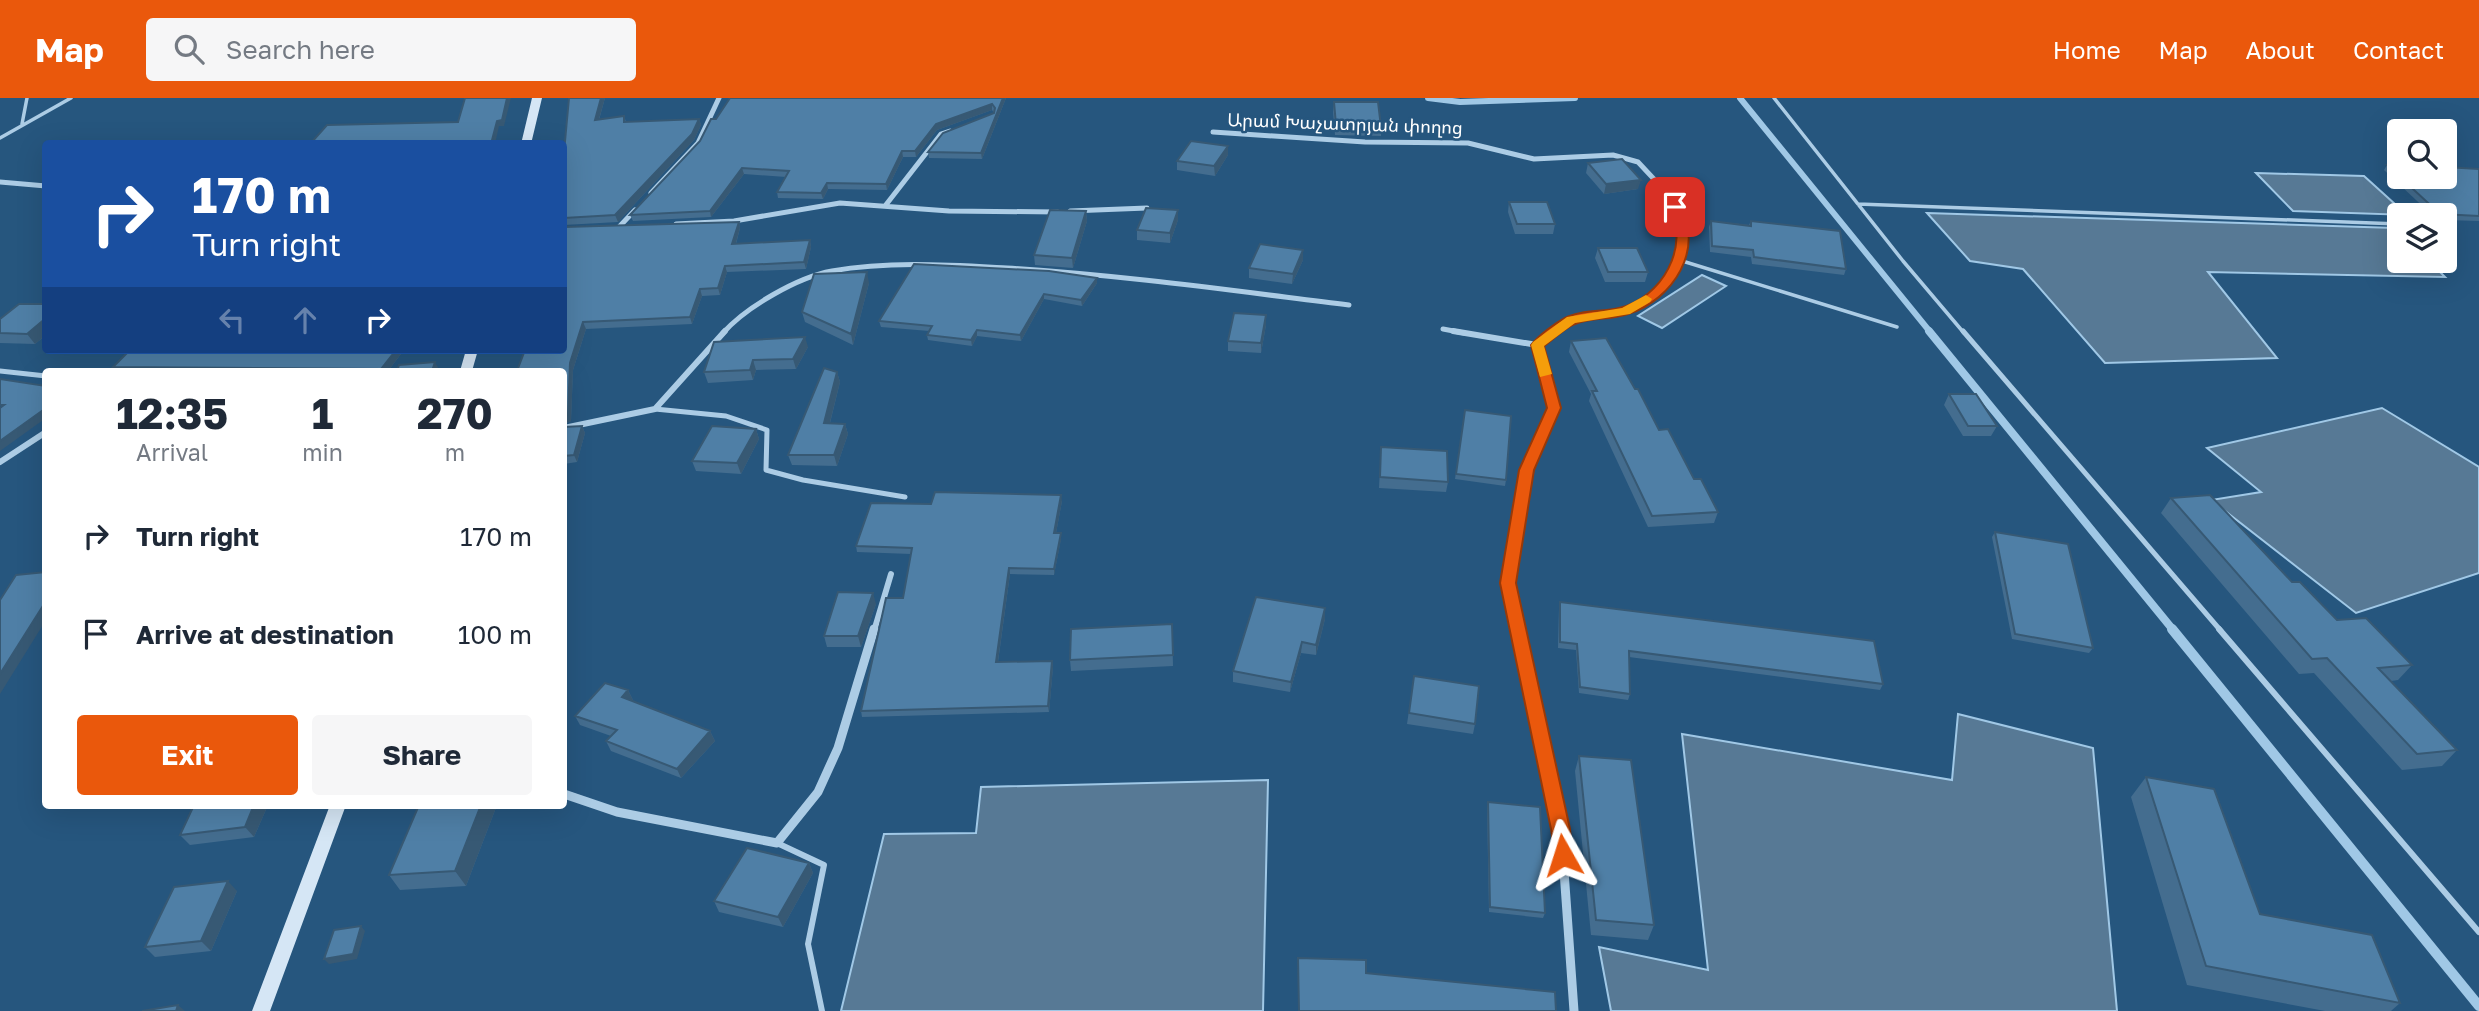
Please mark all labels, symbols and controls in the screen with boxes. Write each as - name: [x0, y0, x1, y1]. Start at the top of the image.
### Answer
- search box: [146, 18, 636, 81]
- text: Map: [35, 30, 104, 69]
- icon: search: [170, 30, 208, 68]
- text: Search here: [226, 34, 375, 65]
- text: Home: [2053, 35, 2121, 64]
- text: Map: [2159, 35, 2208, 64]
- text: About: [2246, 35, 2315, 64]
- text: Contact: [2353, 35, 2444, 64]
- street label: Արամ Խաչատրյան փողոց: [1227, 108, 1463, 138]
- map controls: [2387, 119, 2457, 273]
- button: search: [2387, 119, 2457, 189]
- text: 170 m: [192, 165, 331, 224]
- icon: right: [77, 168, 168, 259]
- pin: [1645, 177, 1705, 237]
- icon: arrive: [1656, 188, 1694, 226]
- button: layers: [2387, 203, 2457, 273]
- text: Turn right: [192, 225, 341, 263]
- icon: left: [213, 301, 251, 339]
- icon: ahead: [286, 301, 324, 339]
- icon: right: [359, 301, 397, 339]
- text: 12:35: [116, 388, 228, 438]
- text: 1: [312, 388, 333, 438]
- text: 270: [417, 388, 493, 438]
- text: Arrival: [136, 438, 208, 466]
- text: min: [302, 438, 343, 466]
- text: m: [445, 438, 465, 466]
- icon: right: [77, 517, 115, 555]
- text: Turn right: [136, 521, 259, 552]
- text: 170 m: [460, 521, 532, 552]
- icon: arrive: [77, 615, 115, 653]
- text: Arrive at destination: [136, 619, 394, 650]
- text: 100 m: [458, 619, 532, 650]
- button: Exit: [77, 715, 298, 795]
- button: Share: [312, 715, 532, 795]
- position arrow: [1526, 818, 1600, 892]

